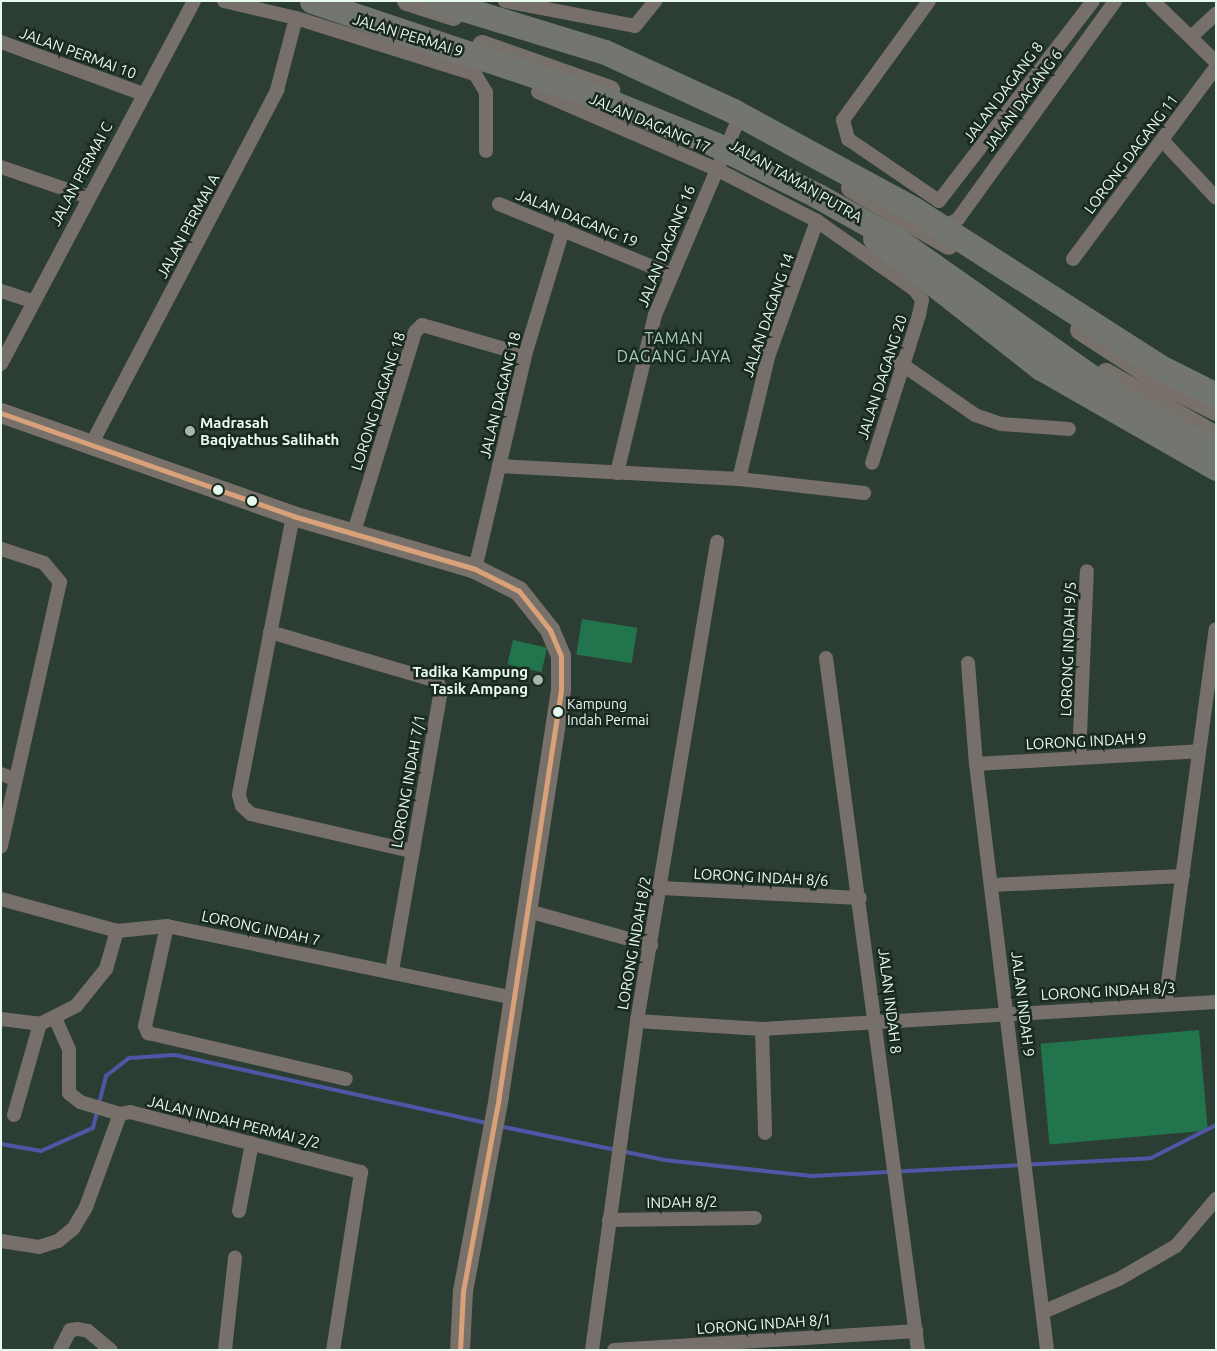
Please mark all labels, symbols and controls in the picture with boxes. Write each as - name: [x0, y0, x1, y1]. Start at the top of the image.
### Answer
- street label: JALAN PERMAI 9: [351, 10, 465, 60]
- street label: JALAN PERMAI 10: [17, 24, 139, 82]
- street label: JALAN DAGANG 8: [959, 38, 1047, 146]
- street label: JALAN DAGANG 6: [980, 46, 1066, 154]
- street label: JALAN DAGANG 17: [587, 89, 713, 157]
- street label: LORONG DAGANG 11: [1080, 91, 1182, 217]
- street label: JALAN PERMAI C: [46, 119, 116, 229]
- street label: JALAN TAMAN PUTRA: [726, 136, 866, 226]
- street label: JALAN PERMAI A: [153, 171, 223, 281]
- street label: JALAN DAGANG 16: [633, 182, 699, 310]
- street label: JALAN DAGANG 19: [513, 185, 641, 251]
- street label: JALAN DAGANG 14: [738, 251, 798, 379]
- street label: JALAN DAGANG 20: [853, 312, 911, 442]
- district label: TAMAN DAGANG JAYA: [615, 328, 733, 366]
- street label: LORONG DAGANG 18: [347, 329, 409, 473]
- street label: JALAN DAGANG 18: [476, 330, 524, 460]
- place label: Madrasah Baqiyathus Salihath: [200, 413, 339, 448]
- marker: Madrasah Baqiyathus Salihath: [184, 425, 196, 437]
- unlabelled marker: [213, 485, 223, 495]
- unlabelled marker: [247, 496, 257, 506]
- street label: LORONG INDAH 9/5: [1057, 581, 1079, 717]
- place label: Tadika Kampung Tasik Ampang: [412, 662, 528, 697]
- marker: Tadika Kampung Tasik Ampang: [532, 674, 544, 686]
- place label: Kampung Indah Permai: [567, 696, 649, 729]
- marker: Kampung Indah Permai: [553, 707, 563, 717]
- street label: LORONG INDAH 7/1: [387, 713, 429, 849]
- street label: LORONG INDAH 9: [1025, 729, 1147, 753]
- street label: LORONG INDAH 8/6: [693, 864, 829, 890]
- street label: LORONG INDAH 8/2: [613, 875, 655, 1011]
- street label: LORONG INDAH 7: [200, 907, 322, 949]
- street label: JALAN INDAH 8: [875, 947, 905, 1055]
- street label: JALAN INDAH 9: [1008, 950, 1038, 1058]
- street label: LORONG INDAH 8/3: [1040, 978, 1176, 1004]
- street label: JALAN INDAH PERMAI 2/2: [146, 1092, 322, 1152]
- street label: INDAH 8/2: [646, 1192, 718, 1212]
- street label: LORONG INDAH 8/1: [696, 1310, 832, 1338]

